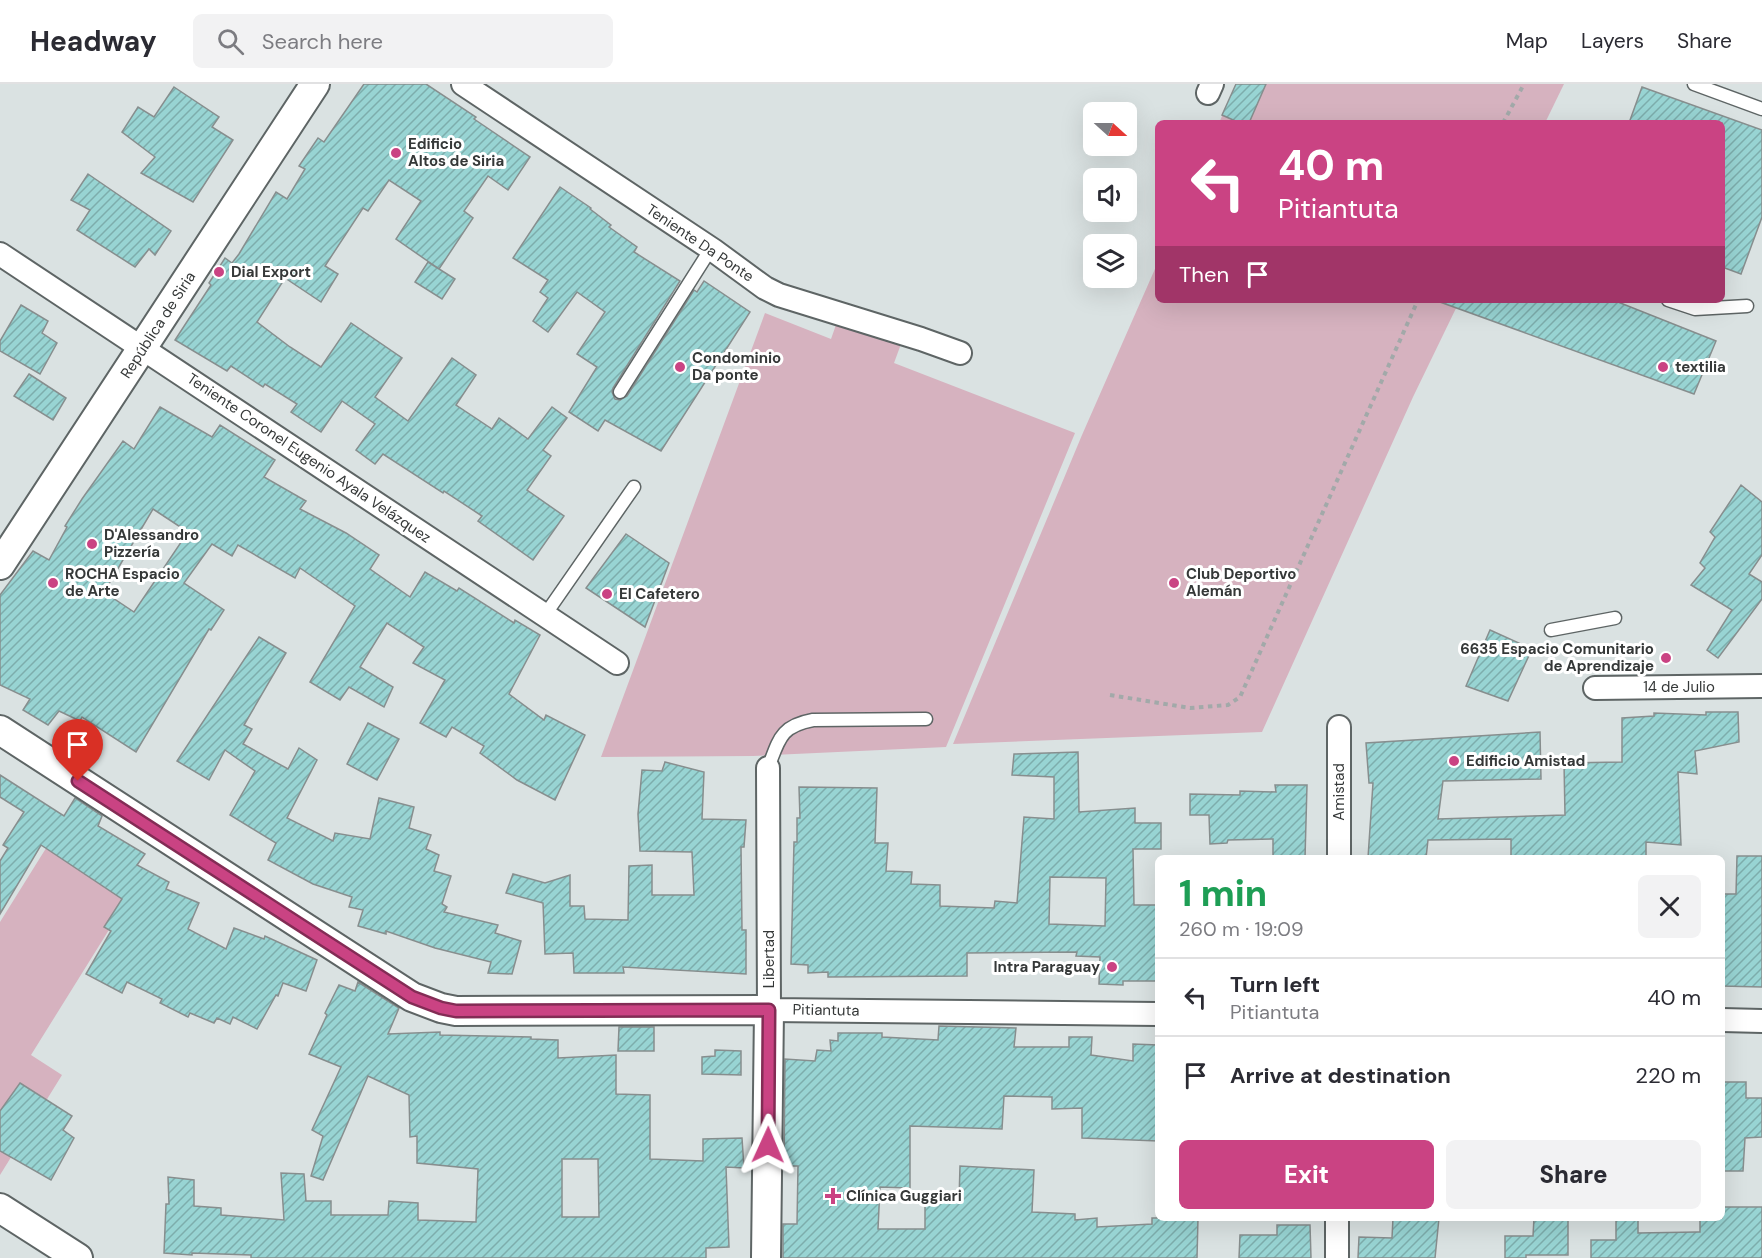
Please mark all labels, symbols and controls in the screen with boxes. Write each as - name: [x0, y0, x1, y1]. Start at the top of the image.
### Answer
- search box: [193, 14, 613, 68]
- text: Headway: [30, 23, 157, 60]
- icon: search: [214, 25, 247, 58]
- text: Search here: [262, 27, 383, 56]
- text: Map: [1506, 27, 1548, 55]
- text: Layers: [1581, 27, 1644, 55]
- text: Share: [1677, 27, 1732, 55]
- north arrow: [1083, 102, 1137, 156]
- map controls: [1083, 102, 1137, 288]
- place label: Edificio Altos de Siria: [408, 134, 504, 171]
- text: 40 m: [1278, 138, 1384, 193]
- icon: left: [1179, 144, 1257, 222]
- marker: Edificio Altos de Siria: [389, 146, 403, 160]
- button: sound: [1083, 168, 1137, 222]
- text: Pitiantuta: [1278, 191, 1399, 226]
- street label: Teniente Da Ponte: [642, 200, 758, 286]
- button: layers: [1083, 234, 1137, 288]
- icon: arrive: [1241, 258, 1274, 291]
- text: Then: [1179, 260, 1229, 289]
- place label: Dial Export: [231, 262, 311, 282]
- marker: Dial Export: [212, 265, 226, 279]
- street label: República de Siria: [116, 268, 200, 382]
- place label: Condominio Da ponte: [692, 348, 781, 385]
- place label: textilia: [1675, 357, 1726, 377]
- marker: Condominio Da ponte: [673, 360, 687, 374]
- marker: textilia: [1656, 360, 1670, 374]
- street label: Teniente Coronel Eugenio Ayala Velázquez: [183, 369, 435, 547]
- place label: D'Alessandro Pizzería: [104, 525, 199, 562]
- marker: D'Alessandro Pizzería: [85, 537, 99, 551]
- place label: ROCHA Espacio de Arte: [65, 564, 180, 601]
- place label: Club Deportivo Alemán: [1186, 564, 1296, 601]
- marker: ROCHA Espacio de Arte: [46, 576, 60, 590]
- marker: Club Deportivo Alemán: [1167, 576, 1181, 590]
- place label: El Cafetero: [619, 584, 700, 604]
- marker: El Cafetero: [600, 587, 614, 601]
- place label: 6635 Espacio Comunitario de Aprendizaje: [1460, 639, 1654, 676]
- marker: 6635 Espacio Comunitario de Aprendizaje: [1659, 651, 1673, 665]
- street label: 14 de Julio: [1643, 677, 1715, 697]
- pin: [52, 719, 103, 781]
- icon: arrive: [61, 728, 94, 761]
- place label: Edificio Amistad: [1466, 751, 1585, 771]
- marker: Edificio Amistad: [1447, 754, 1461, 768]
- street label: Amistad: [1329, 763, 1349, 821]
- text: 1 min: [1179, 870, 1267, 917]
- button: close: [1638, 875, 1701, 938]
- text: 260 m · 19:09: [1179, 916, 1304, 942]
- street label: Libertad: [759, 930, 779, 988]
- place label: Intra Paraguay: [994, 957, 1100, 977]
- marker: Intra Paraguay: [1105, 960, 1119, 974]
- text: Turn left: [1230, 970, 1320, 999]
- icon: left: [1179, 981, 1212, 1014]
- text: 40 m: [1647, 983, 1701, 1012]
- street label: Pitiantuta: [792, 999, 860, 1021]
- text: Pitiantuta: [1230, 999, 1319, 1025]
- icon: arrive: [1179, 1059, 1212, 1092]
- text: Arrive at destination: [1230, 1061, 1451, 1090]
- text: 220 m: [1635, 1061, 1701, 1090]
- position arrow: [736, 1113, 800, 1177]
- button: Exit: [1179, 1140, 1434, 1209]
- button: Share: [1446, 1140, 1701, 1209]
- place label: Clínica Guggiari: [846, 1186, 962, 1206]
- marker: Clínica Guggiari: [824, 1187, 842, 1205]

